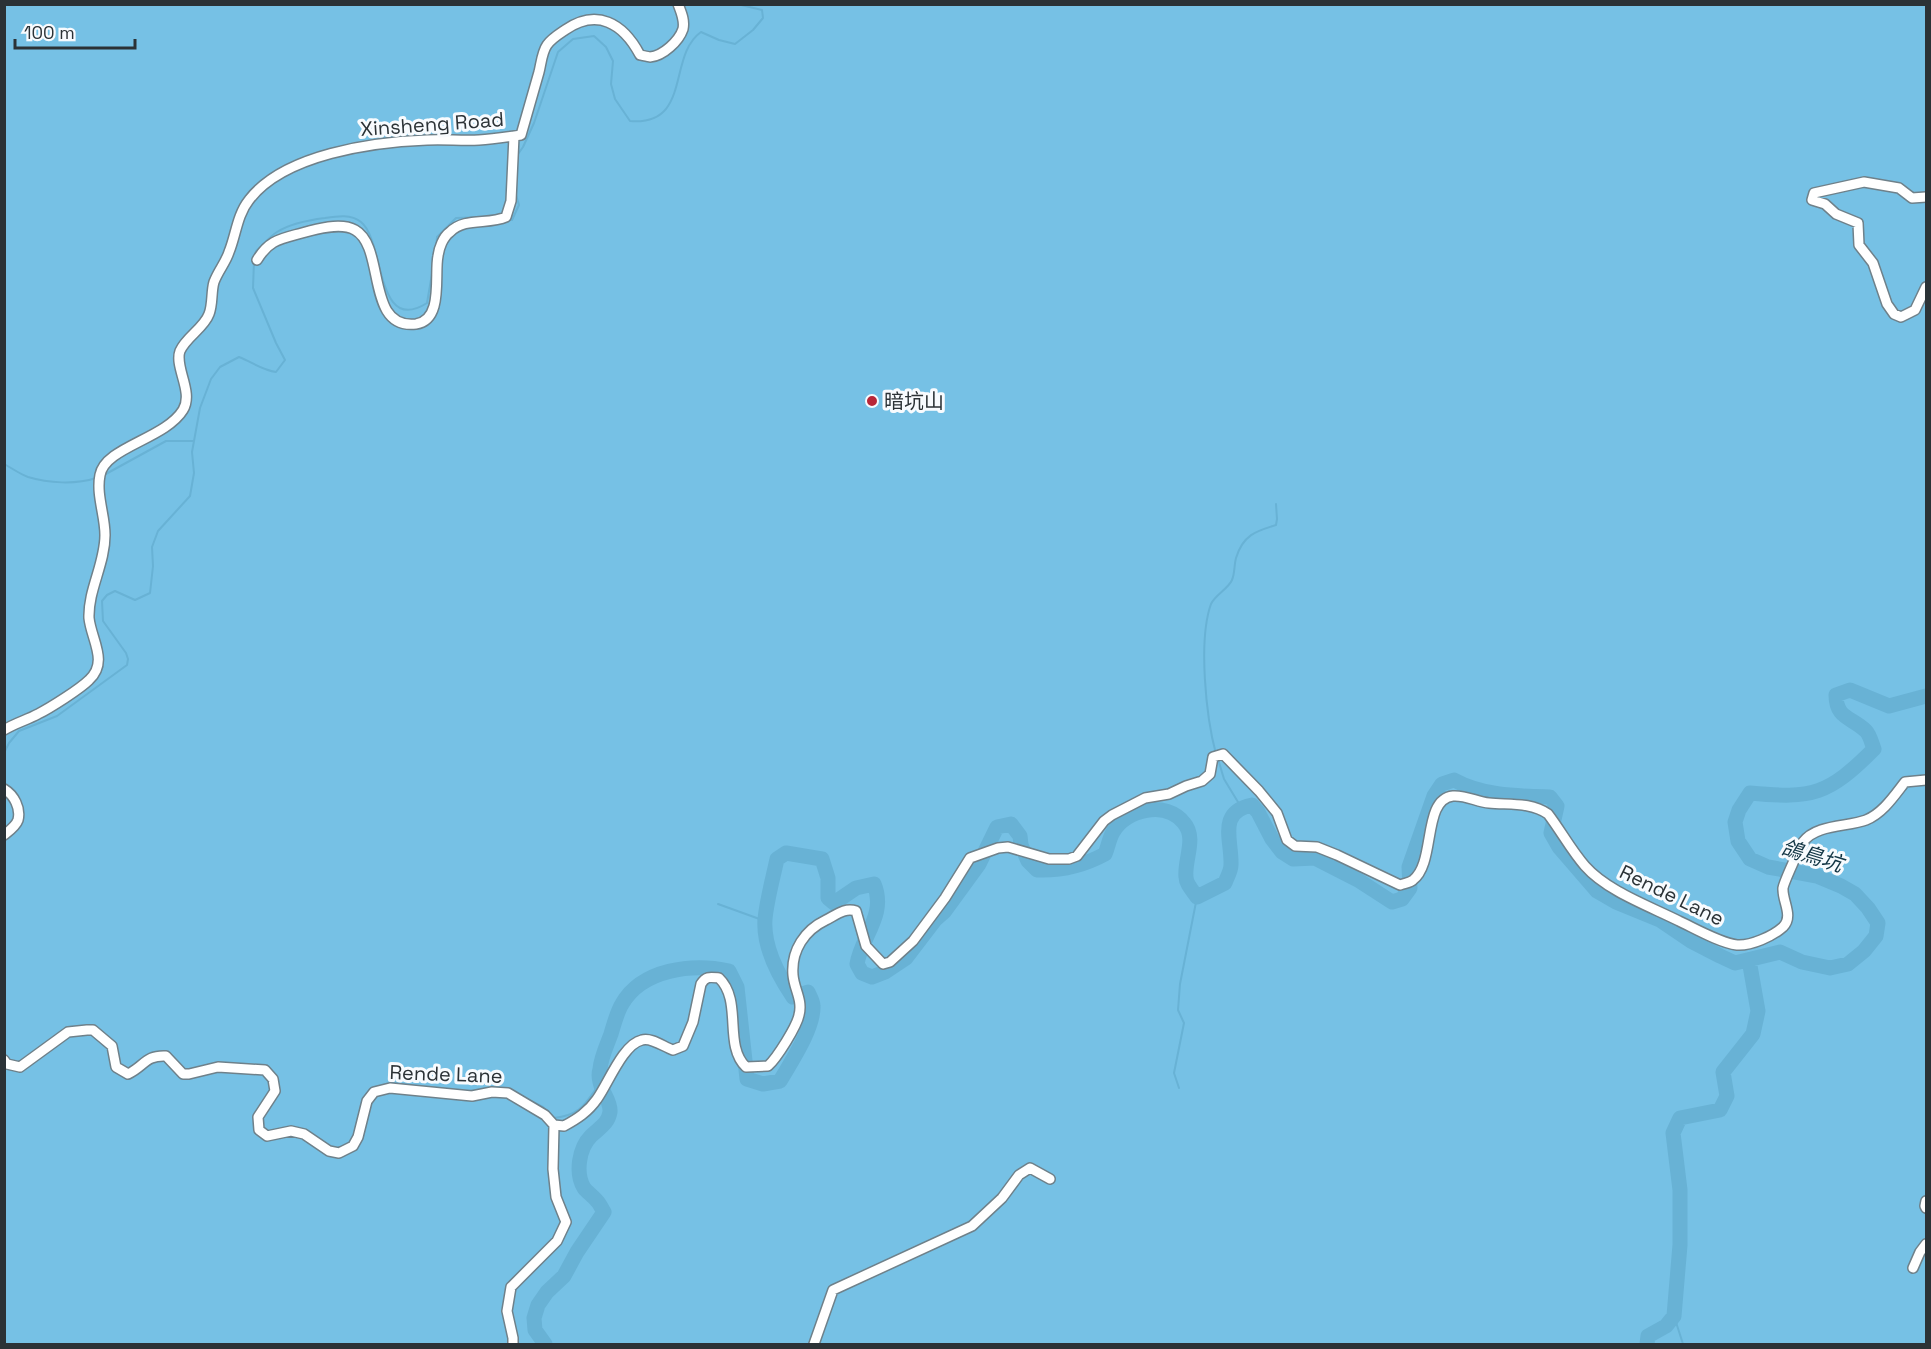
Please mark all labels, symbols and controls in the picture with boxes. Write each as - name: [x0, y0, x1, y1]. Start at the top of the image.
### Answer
- scale bar: [15, 12, 135, 50]
- text: 100 m: [24, 21, 75, 44]
- street label: Xinsheng Road: [359, 106, 505, 142]
- place label: 暗坑山: [884, 388, 944, 414]
- marker: 暗坑山: [865, 394, 879, 408]
- water label: 鴿鳥坑: [1778, 833, 1849, 879]
- street label: Rende Lane: [1615, 859, 1729, 931]
- street label: Rende Lane: [389, 1059, 503, 1089]

